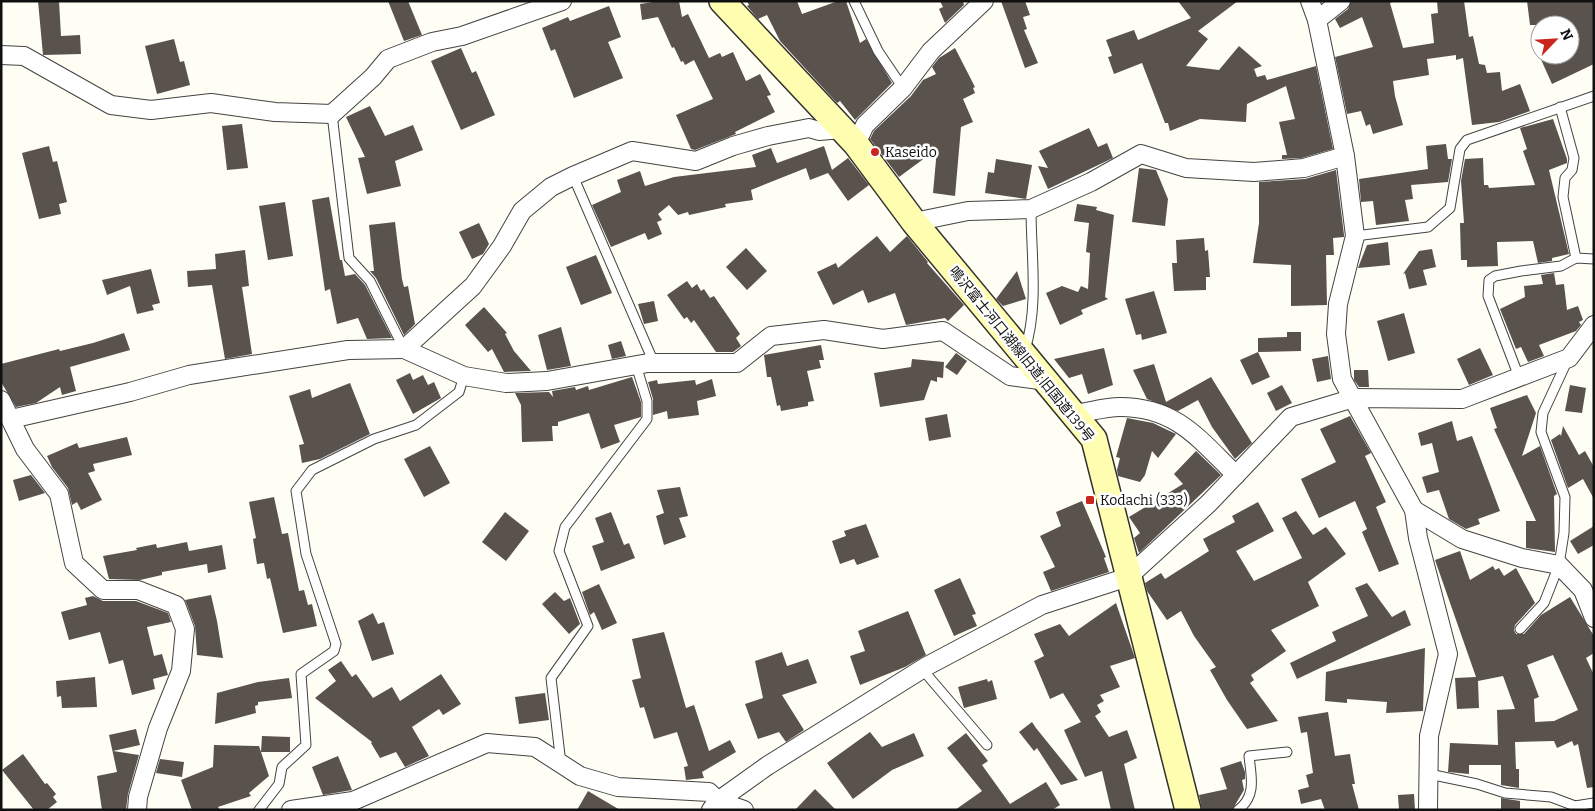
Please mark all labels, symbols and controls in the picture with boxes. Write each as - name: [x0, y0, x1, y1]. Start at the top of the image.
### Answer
- north arrow: [1530, 15, 1580, 65]
- text: N: [1556, 26, 1576, 43]
- place label: Kaseido: [885, 144, 937, 161]
- marker: Kaseido: [869, 146, 881, 158]
- street label: 鳴沢富士河口湖線旧道;旧国道139号: [945, 263, 1098, 446]
- place label: Kodachi (333): [1100, 492, 1188, 509]
- marker: Kodachi (333): [1084, 494, 1096, 506]

